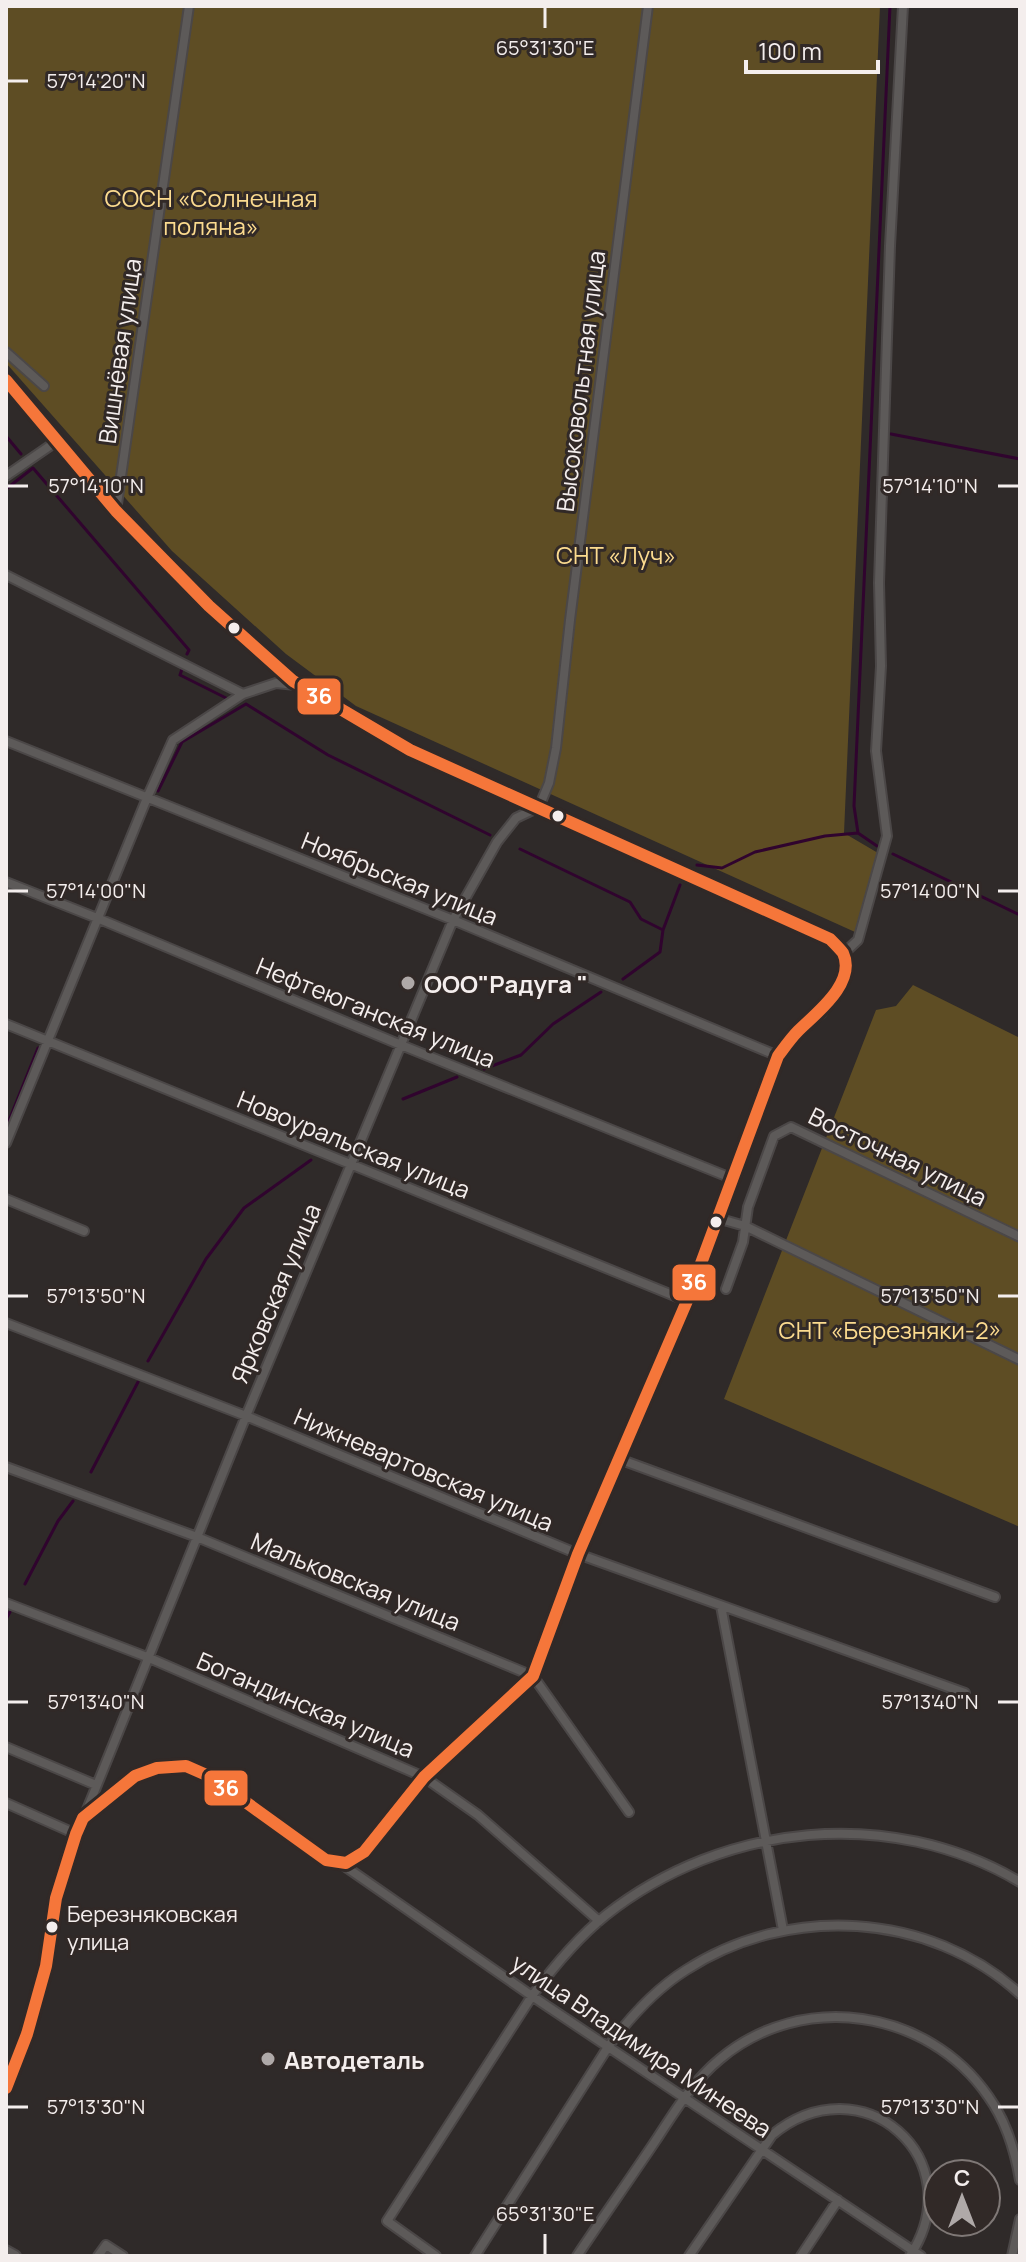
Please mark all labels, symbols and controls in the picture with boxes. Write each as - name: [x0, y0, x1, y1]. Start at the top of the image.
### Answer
- scale bar: [746, 24, 878, 74]
- text: 65°31'30"E: [496, 34, 594, 61]
- text: 100 m: [758, 34, 822, 67]
- text: 57°14'20"N: [47, 67, 145, 94]
- park label: СОСН «Солнечная поляна»: [104, 181, 318, 242]
- street label: Высоковольтная улица: [548, 248, 612, 514]
- street label: Вишнёвая улица: [90, 256, 148, 446]
- text: 57°14'10"N: [48, 472, 144, 499]
- text: 57°14'10"N: [882, 472, 978, 499]
- park label: СНТ «Луч»: [556, 538, 676, 571]
- unlabelled marker: [226, 620, 242, 636]
- line badge: 36: [296, 677, 342, 716]
- text: 36: [306, 681, 332, 711]
- unlabelled marker: [550, 808, 566, 824]
- street label: Ноябрьская улица: [297, 823, 503, 933]
- text: 57°14'00"N: [46, 877, 146, 904]
- text: 57°14'00"N: [880, 877, 980, 904]
- street label: Нефтеюганская улица: [252, 949, 500, 1075]
- place label: ООО"Радуга ": [424, 967, 588, 1000]
- marker: ООО"Радуга ": [399, 974, 417, 992]
- street label: Новоуральская улица: [233, 1082, 475, 1206]
- street label: Восточная улица: [803, 1099, 993, 1213]
- street label: Ярковская улица: [222, 1198, 328, 1388]
- unlabelled marker: [708, 1214, 724, 1230]
- line badge: 36: [671, 1263, 717, 1302]
- text: 36: [681, 1267, 707, 1297]
- text: 57°13'50"N: [47, 1282, 146, 1309]
- text: 57°13'50"N: [881, 1282, 980, 1309]
- park label: СНТ «Березняки-2»: [779, 1313, 1001, 1346]
- street label: Нижневартовская улица: [289, 1399, 559, 1539]
- street label: Мальковская улица: [246, 1524, 466, 1638]
- street label: Богандинская улица: [192, 1643, 420, 1765]
- text: 57°13'40"N: [48, 1688, 144, 1715]
- text: 57°13'40"N: [882, 1688, 978, 1715]
- line badge: 36: [203, 1769, 249, 1807]
- text: 36: [213, 1773, 239, 1803]
- place label: Березняковская улица: [67, 1899, 238, 1957]
- marker: Березняковская улица: [44, 1919, 60, 1935]
- street label: улица Владимира Минеева: [505, 1945, 779, 2145]
- place label: Автодеталь: [284, 2043, 425, 2076]
- marker: Автодеталь: [259, 2050, 277, 2068]
- text: 57°13'30"N: [47, 2093, 145, 2120]
- text: 57°13'30"N: [881, 2093, 979, 2120]
- north arrow: [922, 2158, 1002, 2238]
- text: С: [954, 2163, 970, 2193]
- text: 65°31'30"E: [496, 2200, 594, 2227]

